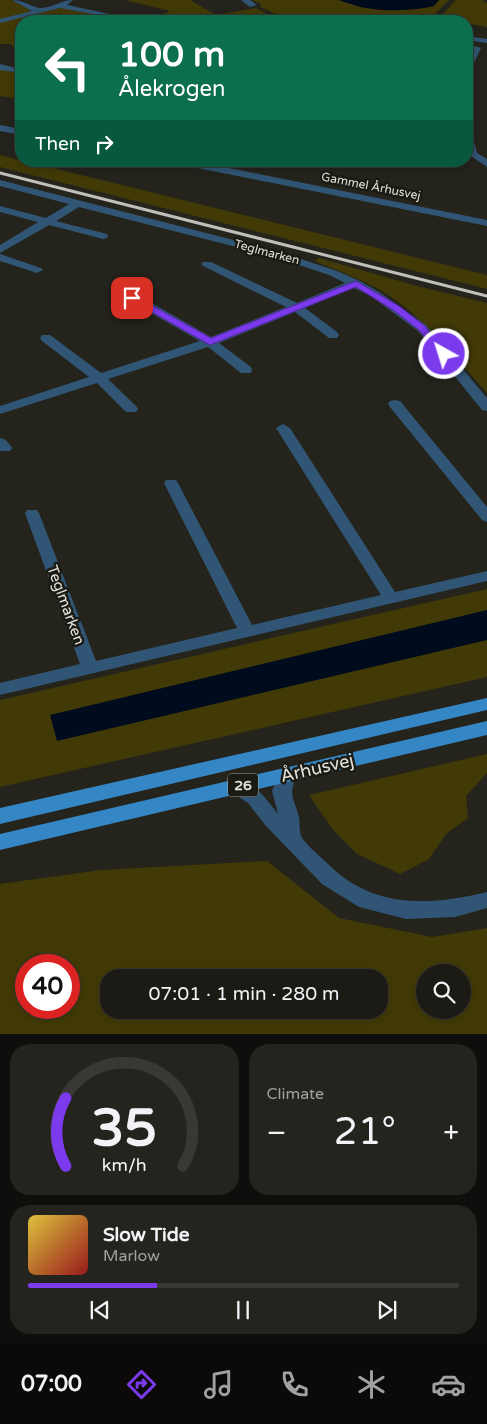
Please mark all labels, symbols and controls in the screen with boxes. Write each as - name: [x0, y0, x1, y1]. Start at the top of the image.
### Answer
- text: 100 m: [118, 34, 225, 76]
- icon: left: [35, 35, 100, 100]
- text: Ålekrogen: [118, 76, 225, 102]
- icon: right: [90, 130, 118, 158]
- text: Then: [35, 133, 80, 155]
- street label: Gammel Århusvej: [320, 170, 422, 202]
- street label: Teglmarken: [233, 237, 301, 267]
- pin: [111, 277, 153, 319]
- icon: arrive: [118, 284, 146, 312]
- position arrow: [417, 327, 469, 379]
- street label: Teglmarken: [43, 563, 89, 647]
- street label: Århusvej: [278, 749, 356, 787]
- road number: 26: [228, 774, 258, 796]
- speed limit sign: 40: [15, 954, 80, 1019]
- map controls: [416, 964, 471, 1019]
- button: search: [416, 964, 471, 1019]
- text: 07:01 · 1 min · 280 m: [148, 983, 340, 1005]
- text: Climate: [267, 1084, 324, 1104]
- text: 35: [92, 1097, 157, 1160]
- text: 21°: [334, 1109, 396, 1155]
- text: −: [267, 1116, 286, 1150]
- text: +: [443, 1116, 459, 1150]
- text: km/h: [102, 1155, 147, 1176]
- text: Slow Tide: [103, 1224, 190, 1246]
- text: Marlow: [103, 1246, 160, 1266]
- icon: previous: [86, 1296, 114, 1324]
- icon: pause: [229, 1296, 257, 1324]
- icon: next: [373, 1296, 401, 1324]
- icon: directions: [124, 1367, 159, 1402]
- icon: music: [201, 1367, 236, 1402]
- icon: phone: [277, 1367, 312, 1402]
- icon: climate: [354, 1367, 389, 1402]
- icon: car: [431, 1367, 466, 1402]
- text: 07:00: [21, 1371, 82, 1397]

